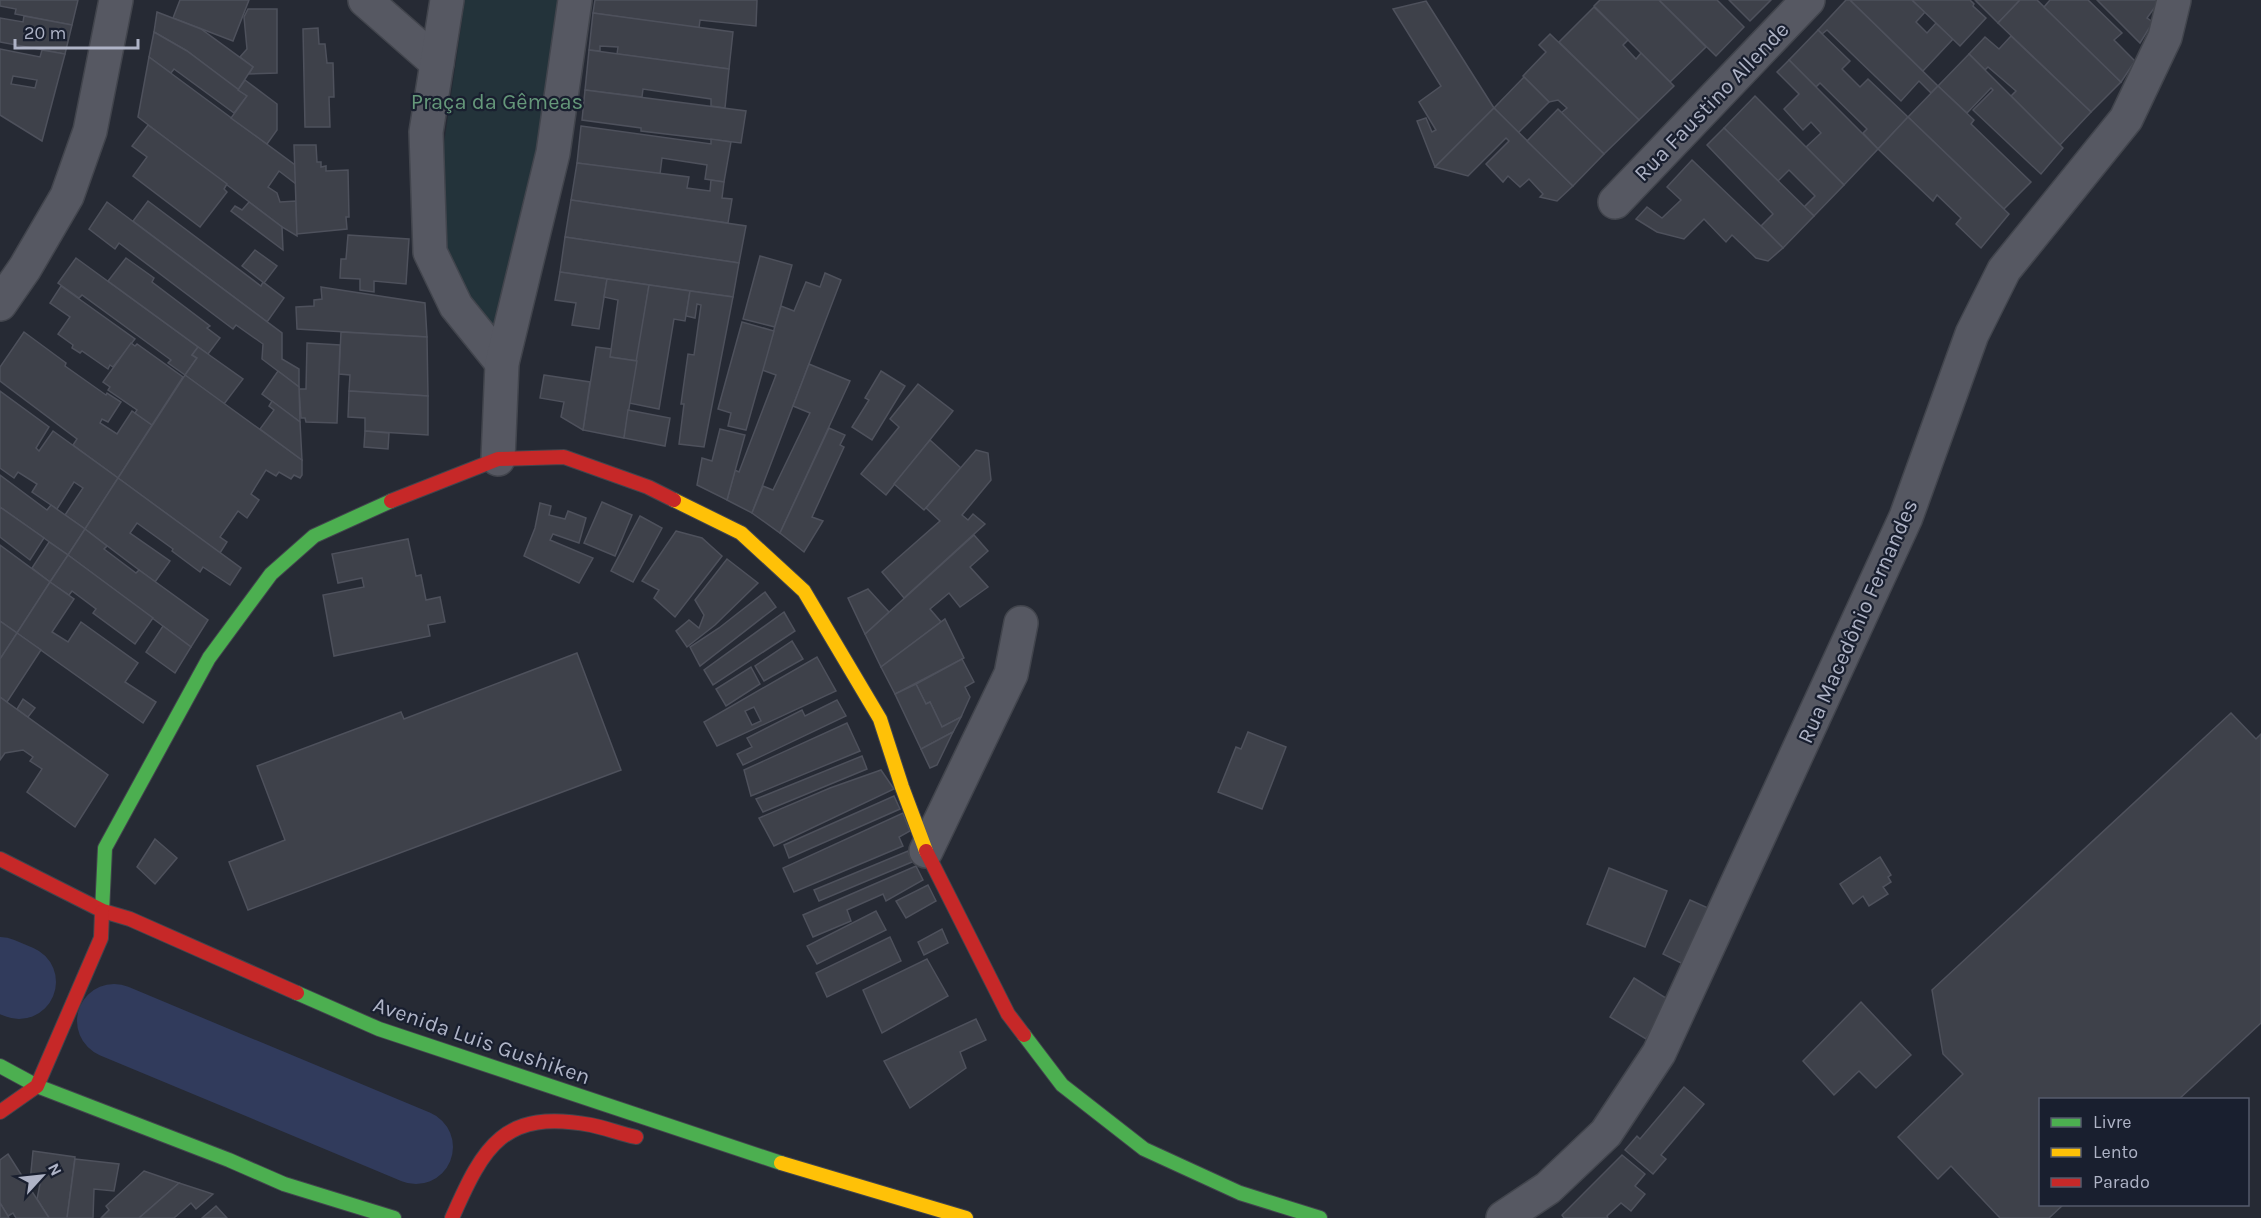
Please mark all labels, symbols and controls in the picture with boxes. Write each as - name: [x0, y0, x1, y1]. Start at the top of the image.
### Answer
- scale bar: [15, 12, 138, 50]
- street label: Rua Faustino Allende: [1629, 17, 1794, 187]
- text: 20 m: [24, 22, 66, 44]
- park label: Praça da Gêmeas: [411, 89, 583, 115]
- street label: Rua Macedônio Fernandes: [1792, 495, 1924, 747]
- street label: Avenida Luis Gushiken: [370, 992, 593, 1090]
- legend: [2039, 1098, 2249, 1206]
- text: Livre: [2093, 1111, 2132, 1133]
- text: Lento: [2093, 1141, 2138, 1163]
- north arrow: [12, 1146, 72, 1206]
- text: N: [44, 1160, 66, 1179]
- text: Parado: [2093, 1171, 2150, 1193]

